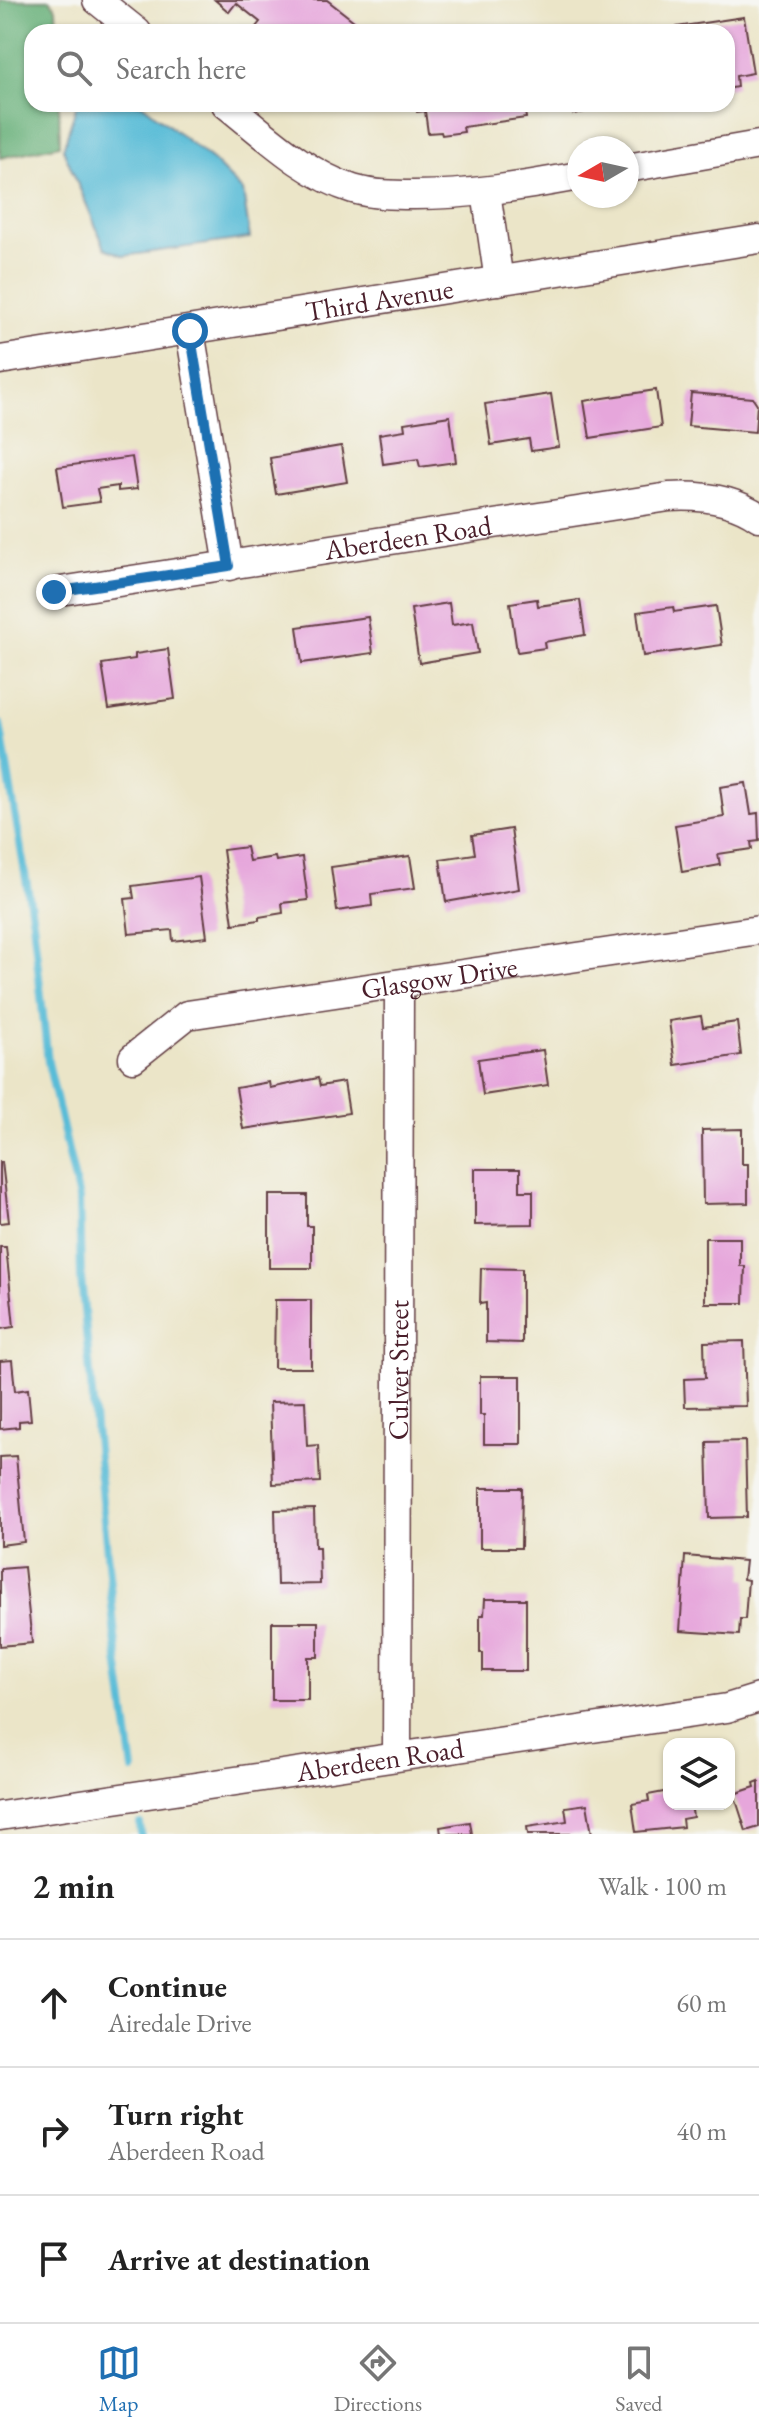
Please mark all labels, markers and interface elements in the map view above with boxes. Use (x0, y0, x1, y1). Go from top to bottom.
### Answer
search box (24, 24, 735, 112)
icon: search (52, 46, 96, 90)
text: Search here (116, 49, 246, 88)
north arrow (567, 136, 639, 208)
street label: Third Avenue (303, 270, 456, 329)
route start (172, 313, 208, 349)
street label: Aberdeen Road (321, 507, 495, 568)
route end (36, 574, 72, 610)
street label: Glasgow Drive (359, 948, 520, 1007)
street label: Culver Street (380, 1300, 416, 1440)
street label: Aberdeen Road (293, 1729, 467, 1790)
map controls (663, 1738, 735, 1810)
button: layers (663, 1738, 735, 1810)
text: 2 min (32, 1864, 115, 1908)
text: Walk · 100 m (599, 1869, 727, 1903)
text: Continue (108, 1967, 227, 2006)
icon: ahead (32, 1981, 76, 2025)
text: 60 m (677, 1986, 727, 2020)
text: Airedale Drive (108, 2006, 252, 2040)
text: Turn right (108, 2095, 244, 2134)
icon: right (32, 2109, 76, 2153)
text: 40 m (677, 2114, 727, 2148)
text: Aberdeen Road (108, 2134, 265, 2168)
icon: arrive (32, 2237, 76, 2281)
text: Arrive at destination (108, 2240, 370, 2279)
tab: Map (97, 2341, 141, 2418)
tab: Directions (334, 2341, 422, 2418)
tab: Saved (615, 2341, 662, 2418)

